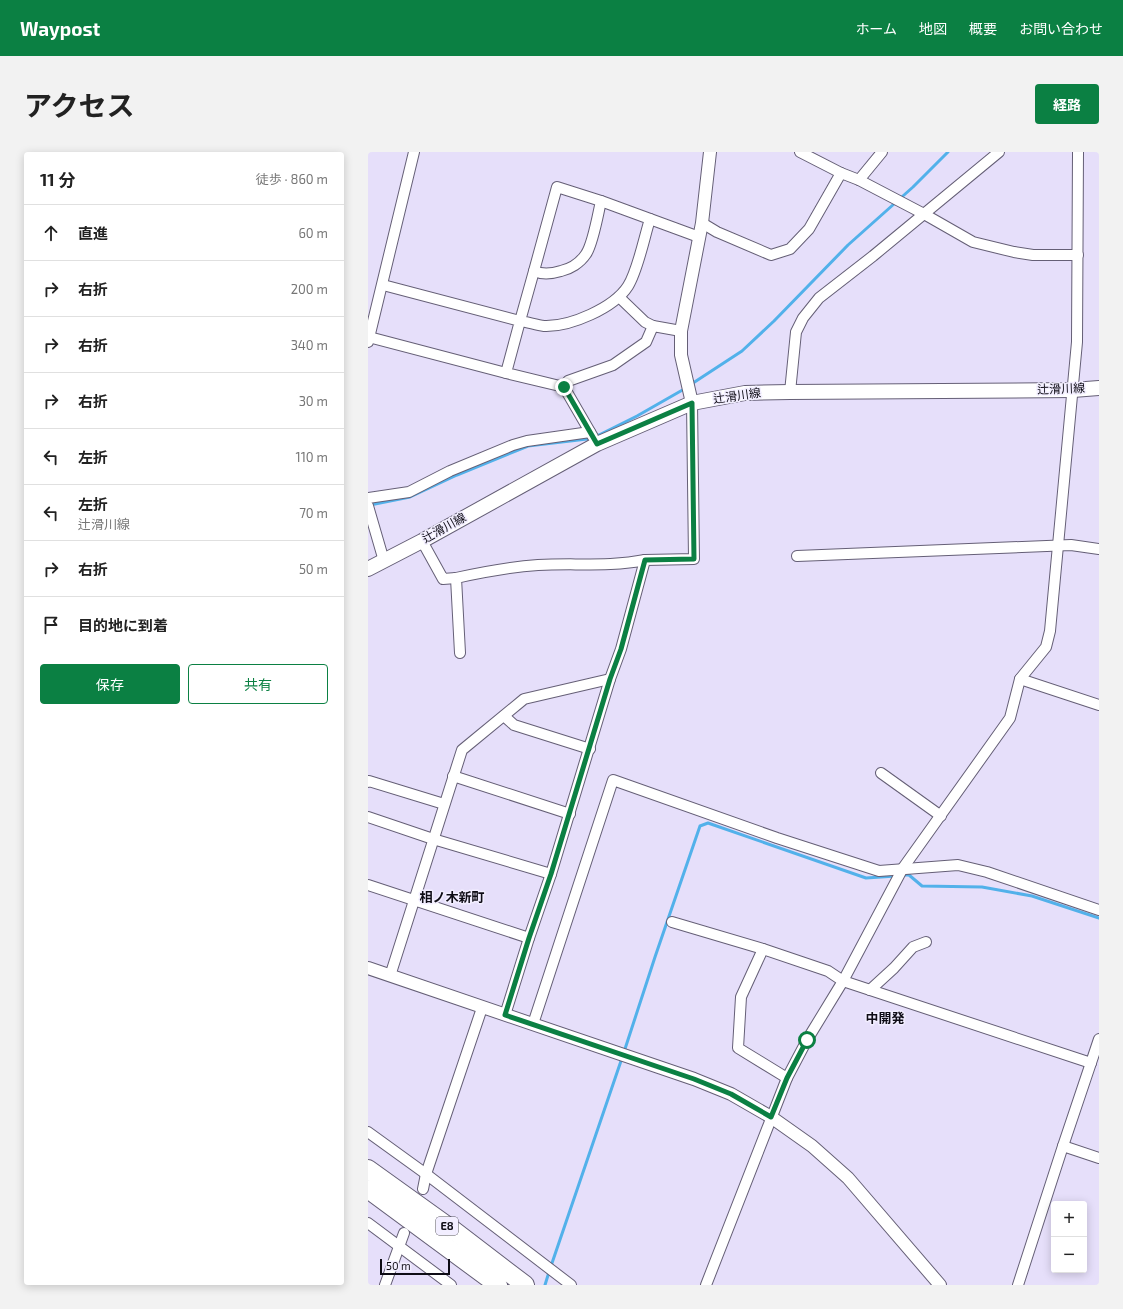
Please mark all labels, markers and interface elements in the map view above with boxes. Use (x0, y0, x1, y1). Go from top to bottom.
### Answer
text: Waypost (20, 17, 100, 40)
text: ホーム (855, 20, 897, 37)
text: 地図 (919, 20, 947, 37)
text: 概要 (969, 20, 997, 37)
text: お問い合わせ (1019, 20, 1103, 37)
button: 経路 (1035, 84, 1099, 124)
text: アクセス (24, 88, 135, 122)
text: 11 分 (40, 169, 75, 189)
text: 徒歩 · 860 m (256, 171, 328, 187)
icon: ahead (40, 222, 62, 244)
text: 直進 (78, 224, 108, 242)
text: 60 m (298, 225, 328, 241)
icon: right (40, 278, 62, 300)
text: 右折 (78, 280, 108, 298)
text: 200 m (291, 281, 328, 297)
icon: right (40, 334, 62, 356)
text: 右折 (78, 336, 108, 354)
text: 340 m (291, 337, 328, 353)
route end (555, 378, 573, 396)
street label: 辻滑川線 (1037, 380, 1085, 396)
street label: 辻滑川線 (712, 385, 762, 405)
icon: right (40, 390, 62, 412)
text: 右折 (78, 392, 108, 410)
text: 30 m (299, 393, 328, 409)
icon: left (40, 446, 62, 468)
text: 左折 (78, 448, 108, 466)
text: 110 m (296, 449, 328, 465)
text: 左折 (78, 495, 108, 513)
icon: left (40, 502, 62, 524)
text: 70 m (299, 505, 328, 521)
street label: 辻滑川線 (419, 509, 468, 545)
text: 辻滑川線 (78, 516, 130, 532)
icon: right (40, 558, 62, 580)
text: 右折 (78, 560, 108, 578)
text: 50 m (299, 561, 328, 577)
icon: arrive (40, 614, 62, 636)
text: 目的地に到着 (78, 616, 168, 634)
button: 保存 (40, 664, 180, 704)
button: 共有 (188, 664, 328, 704)
district label: 相ノ木新町 (419, 889, 485, 905)
district label: 中開発 (865, 1010, 905, 1026)
route start (798, 1031, 816, 1049)
map controls (1051, 1201, 1087, 1273)
button: + (1051, 1201, 1087, 1237)
road number: E8 (436, 1217, 458, 1235)
button: − (1051, 1237, 1087, 1273)
scale bar (380, 1257, 450, 1276)
text: 50 m (386, 1259, 411, 1272)

